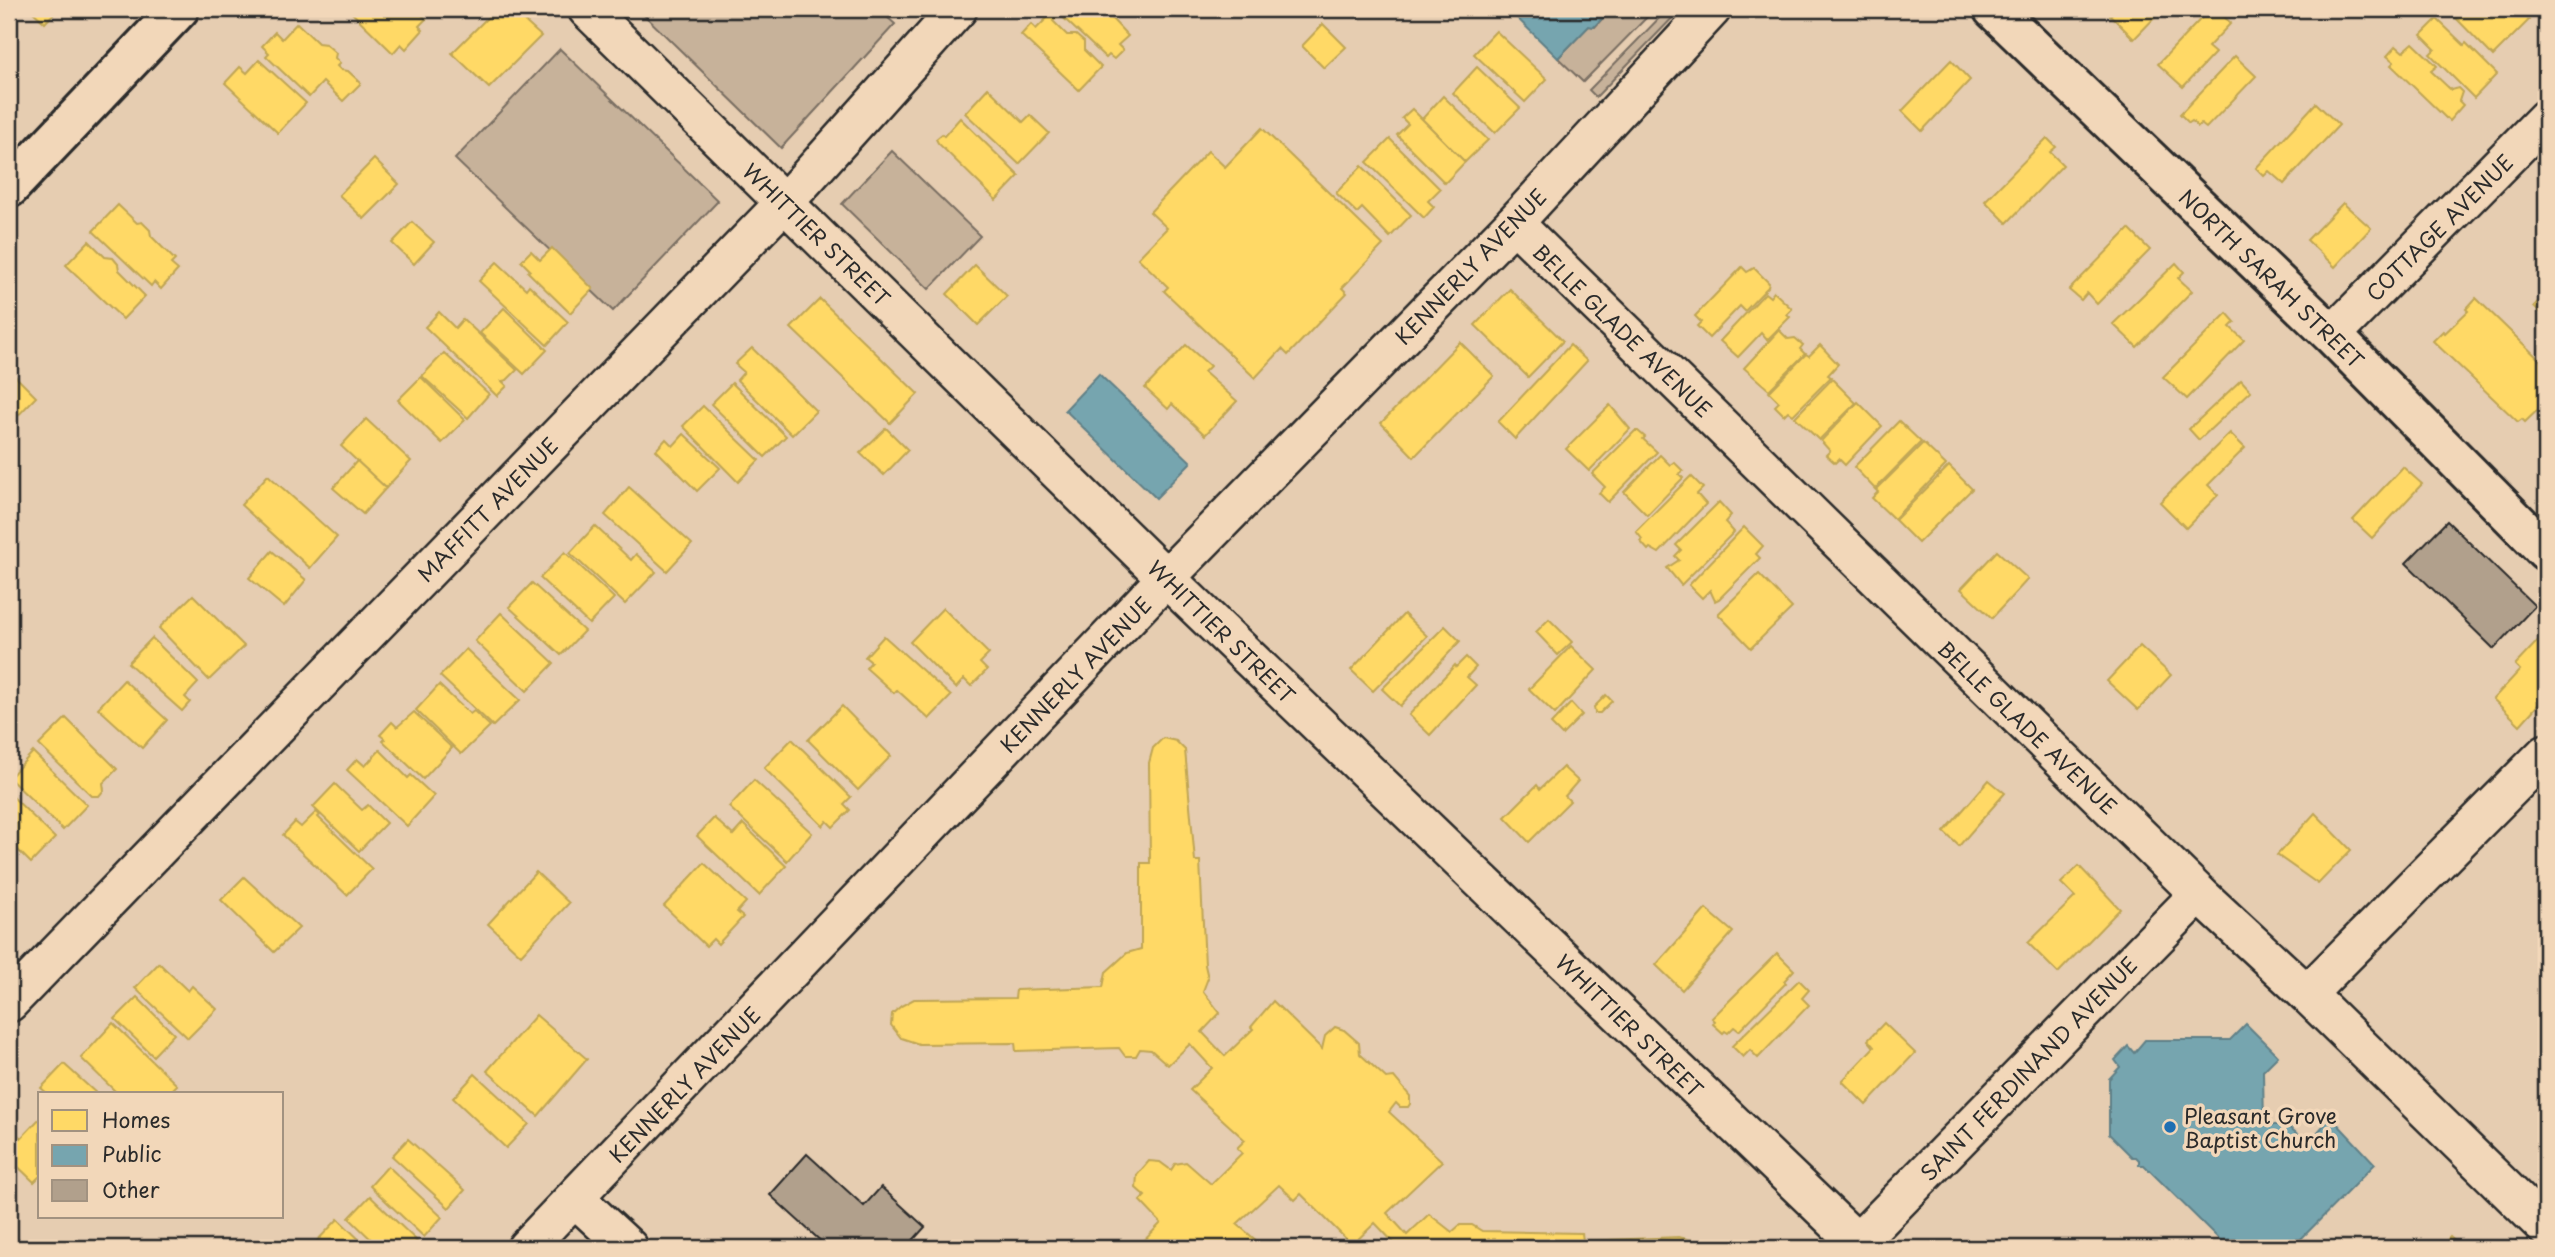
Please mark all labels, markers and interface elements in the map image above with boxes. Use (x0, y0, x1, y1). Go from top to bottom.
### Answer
street label: COTTAGE AVENUE (2358, 146, 2520, 308)
street label: WHITTIER STREET (736, 155, 898, 313)
street label: KENNERLY AVENUE (1387, 181, 1553, 351)
street label: NORTH SARAH STREET (2172, 181, 2372, 375)
street label: BELLE GLADE AVENUE (1526, 236, 1720, 424)
street label: MAFFITT AVENUE (409, 429, 565, 589)
street label: WHITTIER STREET (1141, 552, 1303, 710)
street label: KENNERLY AVENUE (992, 589, 1158, 759)
street label: BELLE GLADE AVENUE (1931, 633, 2125, 821)
street label: WHITTIER STREET (1549, 946, 1711, 1104)
street label: SAINT FERDINAND AVENUE (1912, 949, 2144, 1187)
street label: KENNERLY AVENUE (601, 999, 767, 1169)
legend (38, 1092, 284, 1218)
place label: Pleasant Grove Baptist Church (2184, 1099, 2337, 1155)
text: Homes (102, 1103, 170, 1135)
marker: Pleasant Grove Baptist Church (2162, 1119, 2178, 1135)
text: Public (102, 1137, 162, 1169)
text: Other (102, 1173, 160, 1205)

